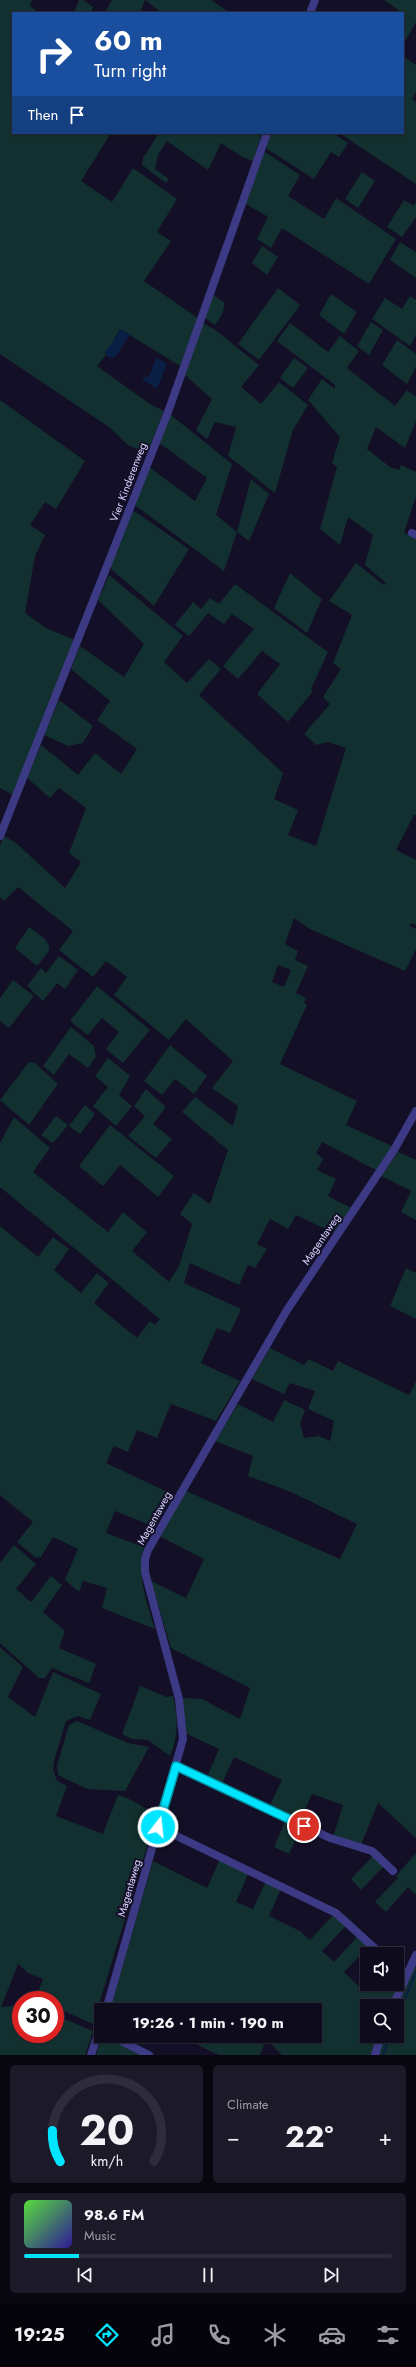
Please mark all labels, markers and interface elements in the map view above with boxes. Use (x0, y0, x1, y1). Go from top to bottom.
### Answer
text: 60 m (94, 20, 163, 61)
icon: right (28, 28, 80, 80)
text: Turn right (94, 58, 166, 84)
text: Then (28, 104, 58, 126)
icon: arrive (66, 104, 88, 126)
street label: Vier Kinderenweg (105, 440, 151, 524)
street label: Magentaweg (298, 1210, 344, 1268)
street label: Magentaweg (133, 1488, 175, 1548)
position arrow (137, 1806, 179, 1848)
pin (287, 1809, 321, 1843)
icon: arrive (293, 1815, 315, 1837)
street label: Magentaweg (113, 1857, 145, 1919)
map controls (360, 1947, 404, 2043)
button: sound (360, 1947, 404, 1991)
speed limit sign: 30 (12, 1991, 64, 2043)
button: search (360, 1999, 404, 2043)
text: 19:26 · 1 min · 190 m (132, 2012, 284, 2034)
text: Climate (227, 2095, 268, 2114)
text: 20 (79, 2100, 134, 2161)
text: 22° (285, 2115, 333, 2158)
text: − (227, 2121, 240, 2153)
text: + (378, 2121, 392, 2153)
text: km/h (90, 2151, 123, 2171)
text: 98.6 FM (84, 2204, 144, 2226)
text: Music (84, 2226, 116, 2245)
icon: previous (74, 2264, 96, 2286)
icon: pause (197, 2264, 219, 2286)
icon: next (320, 2264, 342, 2286)
icon: directions (93, 2321, 121, 2349)
icon: music (149, 2321, 177, 2349)
icon: phone (205, 2321, 233, 2349)
icon: climate (261, 2321, 289, 2349)
icon: car (318, 2321, 346, 2349)
icon: filters (374, 2321, 402, 2349)
text: 19:25 (14, 2322, 65, 2348)

